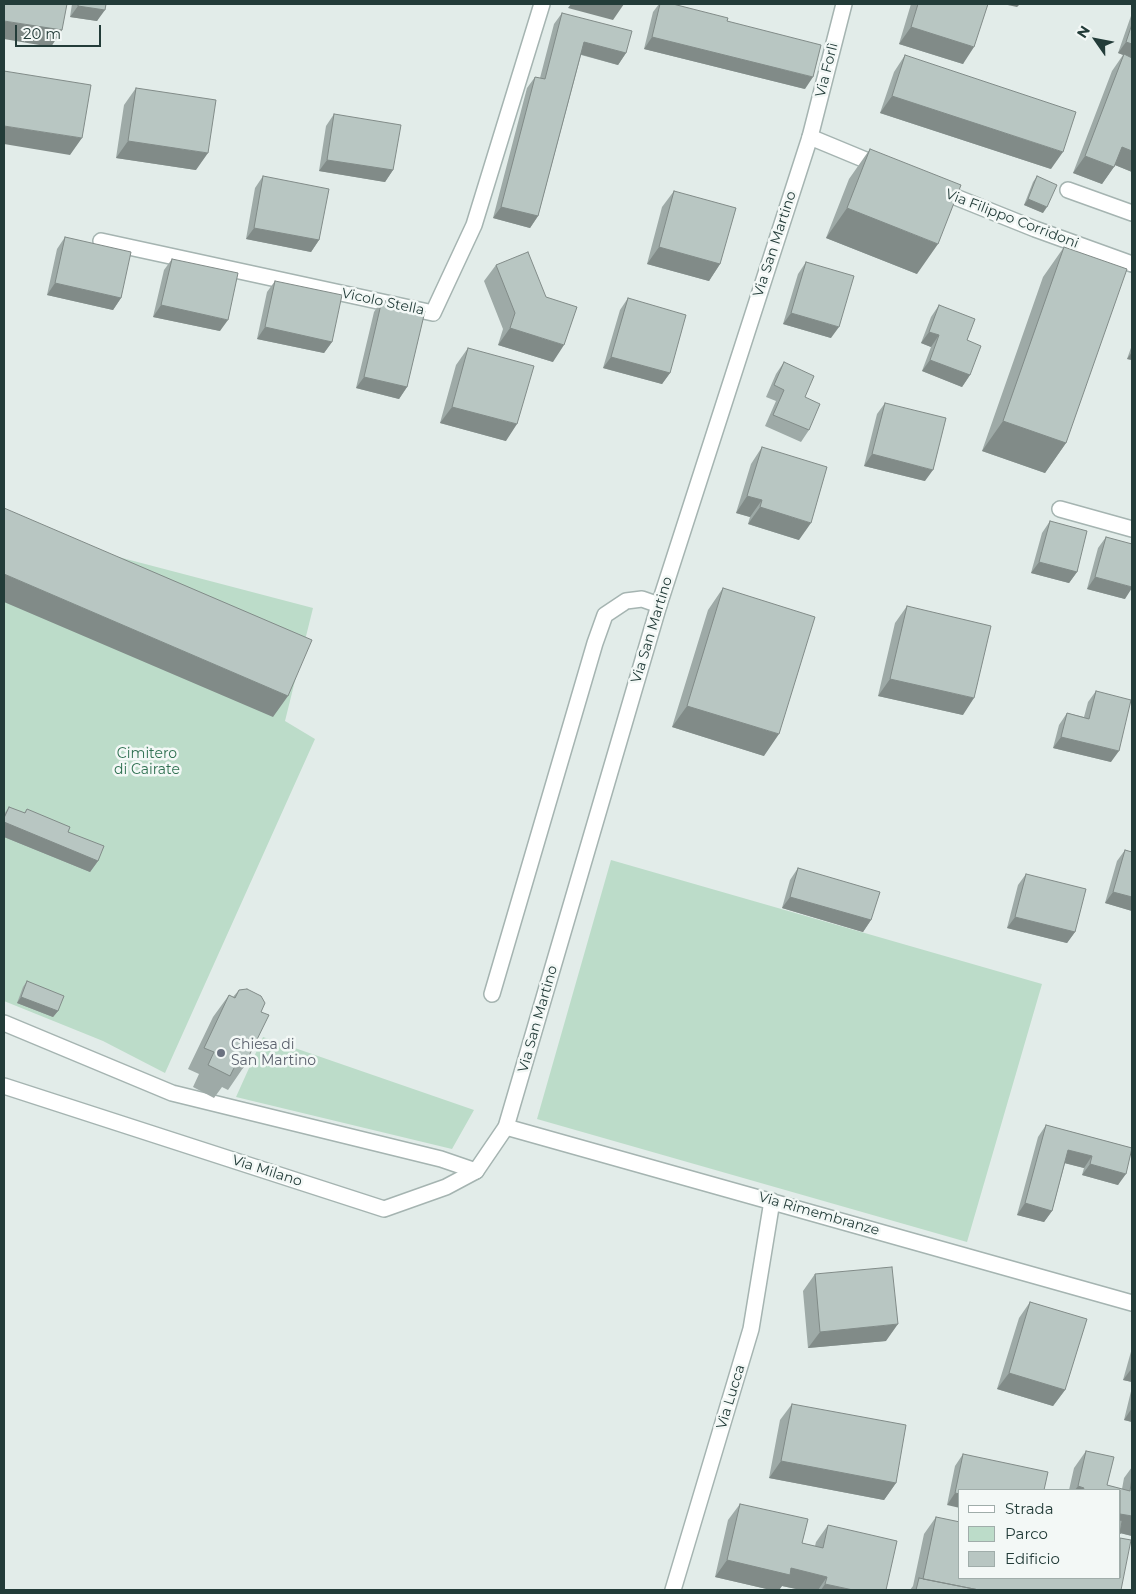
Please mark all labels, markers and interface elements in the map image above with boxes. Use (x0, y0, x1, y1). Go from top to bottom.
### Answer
scale bar (18, 15, 104, 47)
north arrow (1071, 15, 1121, 65)
text: N (1073, 22, 1094, 41)
text: 20 m (23, 24, 61, 43)
street label: Via Forlì (812, 41, 842, 99)
street label: Via Filippo Corridoni (943, 186, 1081, 252)
street label: Via San Martino (750, 189, 800, 299)
street label: Vicolo Stella (340, 285, 426, 319)
street label: Via San Martino (628, 575, 676, 685)
park label: Cimitero di Cairate (114, 746, 180, 779)
street label: Via San Martino (515, 964, 561, 1074)
place label: Chiesa di San Martino (231, 1037, 316, 1070)
marker: Chiesa di San Martino (215, 1047, 227, 1059)
street label: Via Milano (230, 1152, 304, 1190)
street label: Via Rimembranze (757, 1189, 881, 1239)
street label: Via Lucca (713, 1363, 749, 1431)
legend (958, 1489, 1121, 1579)
text: Strada (1005, 1499, 1054, 1518)
text: Parco (1005, 1524, 1048, 1543)
text: Edificio (1005, 1549, 1060, 1568)

